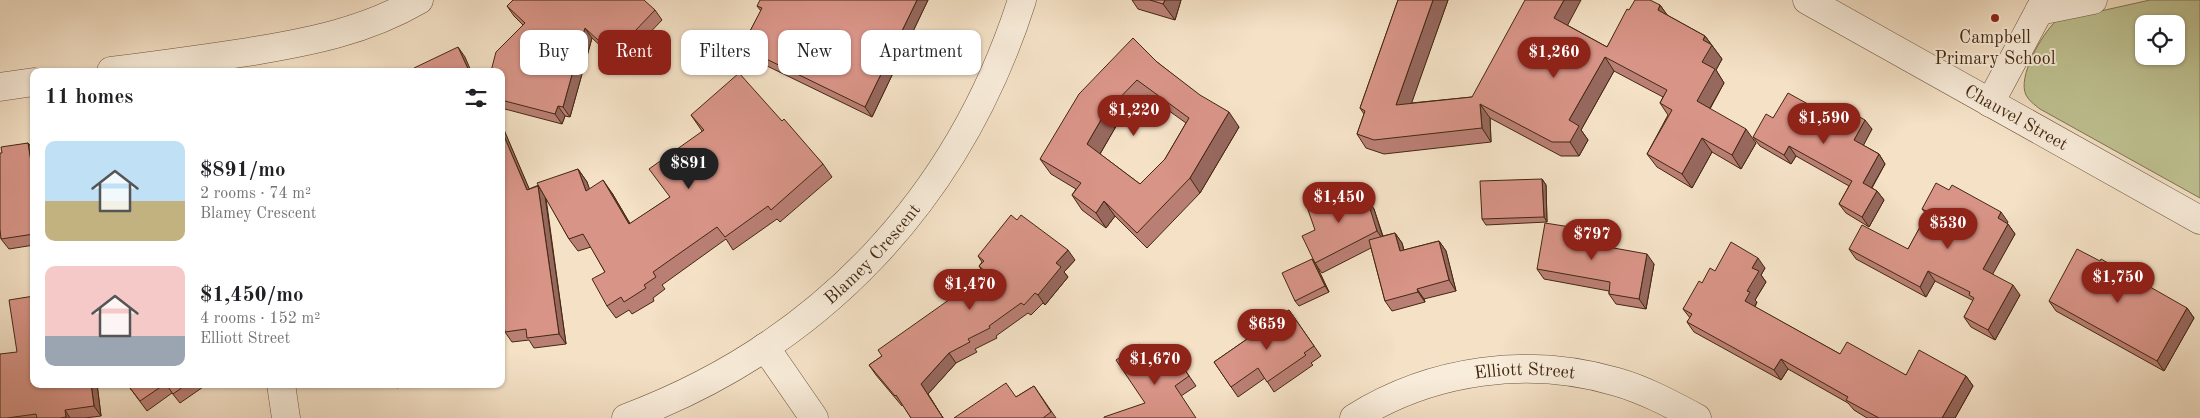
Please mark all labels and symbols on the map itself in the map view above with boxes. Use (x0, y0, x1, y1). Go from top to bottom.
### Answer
marker: Campbell Primary School (1989, 12, 2001, 24)
place label: Campbell Primary School (1934, 29, 2056, 68)
pin: $1,260 (1513, 36, 1595, 79)
street label: Chauvel Street (1961, 82, 2071, 154)
pin: $1,220 (1093, 94, 1175, 137)
pin: $1,590 (1783, 102, 1865, 145)
pin: $891 (659, 148, 719, 190)
pin: $1,450 (1298, 182, 1380, 224)
street label: Blamey Crescent (821, 201, 924, 308)
pin: $530 (1918, 208, 1978, 250)
pin: $797 (1562, 218, 1622, 261)
pin: $1,750 (2077, 262, 2159, 304)
pin: $1,470 (929, 268, 1011, 311)
pin: $659 (1237, 308, 1297, 351)
pin: $1,670 (1114, 344, 1196, 386)
street label: Elliott Street (1473, 361, 1576, 383)

